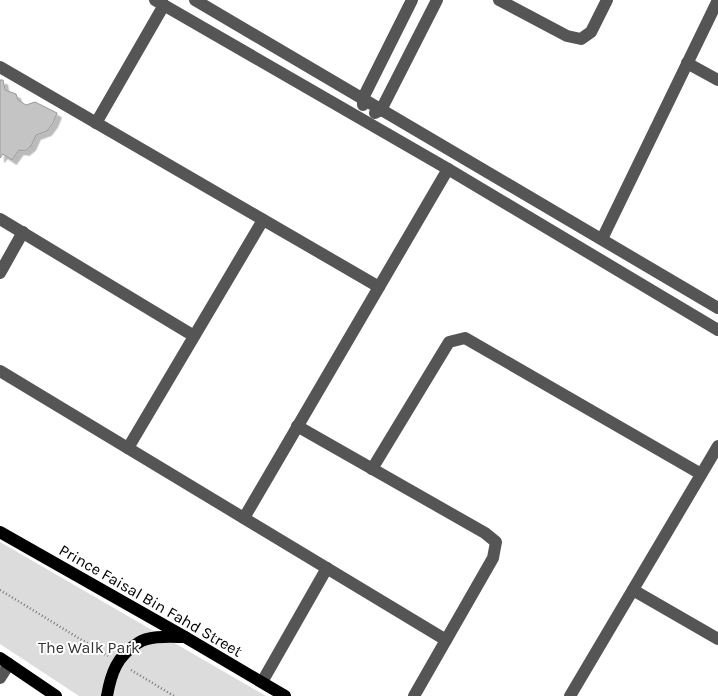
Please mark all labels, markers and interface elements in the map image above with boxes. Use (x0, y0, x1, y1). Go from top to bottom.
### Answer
street label: Prince Faisal Bin Fahd Street (56, 540, 246, 661)
park label: The Walk Park (38, 638, 140, 657)

